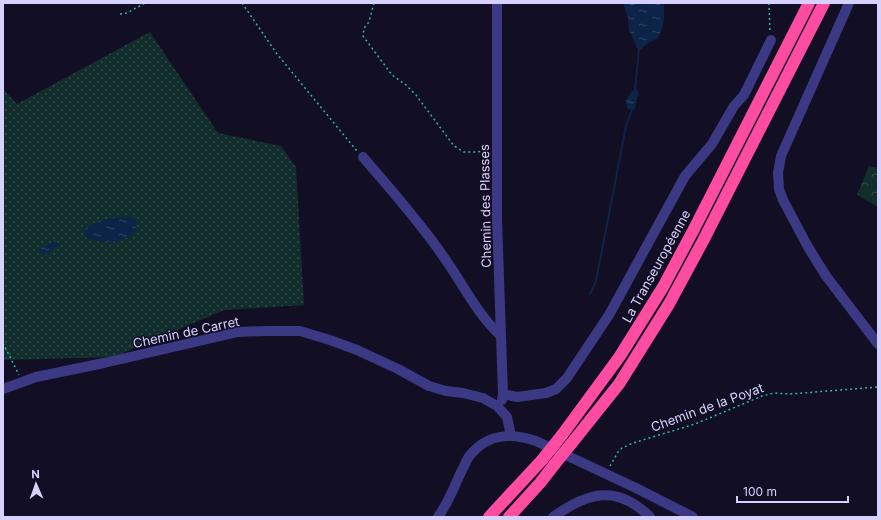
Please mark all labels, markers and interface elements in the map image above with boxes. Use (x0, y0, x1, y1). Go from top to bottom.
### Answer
street label: Chemin des Plasses (476, 144, 494, 268)
street label: La Transeuropéenne (618, 207, 694, 325)
street label: Chemin de Carret (131, 313, 241, 351)
street label: Chemin de la Poyat (649, 379, 765, 435)
north arrow (16, 464, 56, 504)
text: N (31, 467, 40, 481)
scale bar (737, 478, 848, 504)
text: 100 m (743, 484, 777, 499)

